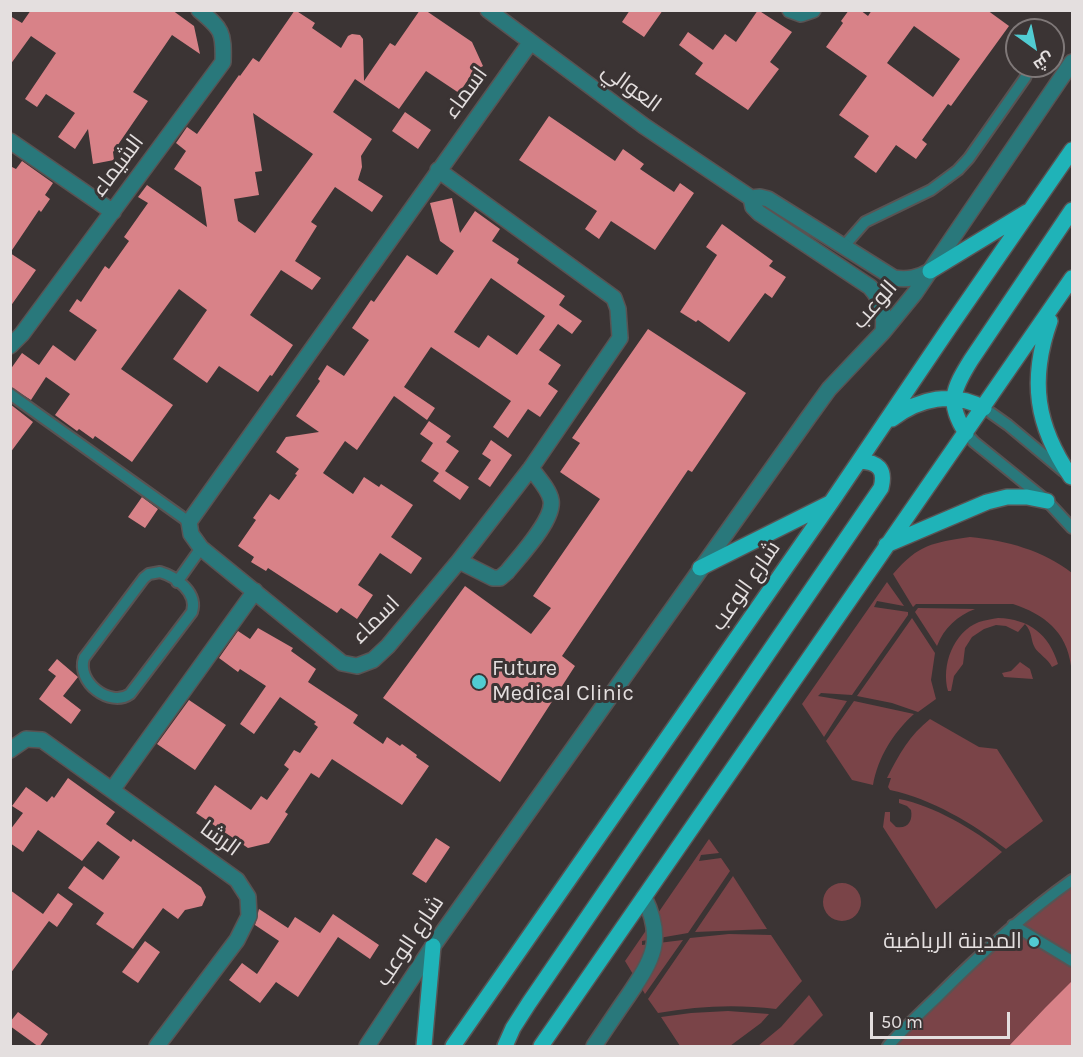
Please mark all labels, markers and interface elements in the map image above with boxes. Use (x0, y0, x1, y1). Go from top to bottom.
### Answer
north arrow (1005, 18, 1065, 78)
text: ش (1030, 48, 1058, 75)
street label: العوالي (596, 58, 666, 118)
street label: اسماء (438, 62, 494, 124)
street label: الشيماء (86, 130, 150, 202)
street label: الوعب (847, 275, 903, 335)
street label: شارع الوعب (705, 536, 787, 636)
street label: اسماء (346, 590, 406, 650)
place label: Future Medical Clinic (492, 656, 634, 708)
marker: Future Medical Clinic (470, 673, 488, 691)
street label: الرشا (195, 816, 245, 862)
street label: شارع الوعب (370, 891, 450, 991)
place label: المدينة الرياضية (883, 929, 1022, 955)
marker: المدينة الرياضية (1027, 935, 1041, 949)
scale bar (873, 1000, 1012, 1038)
text: 50 m (881, 1011, 923, 1033)

